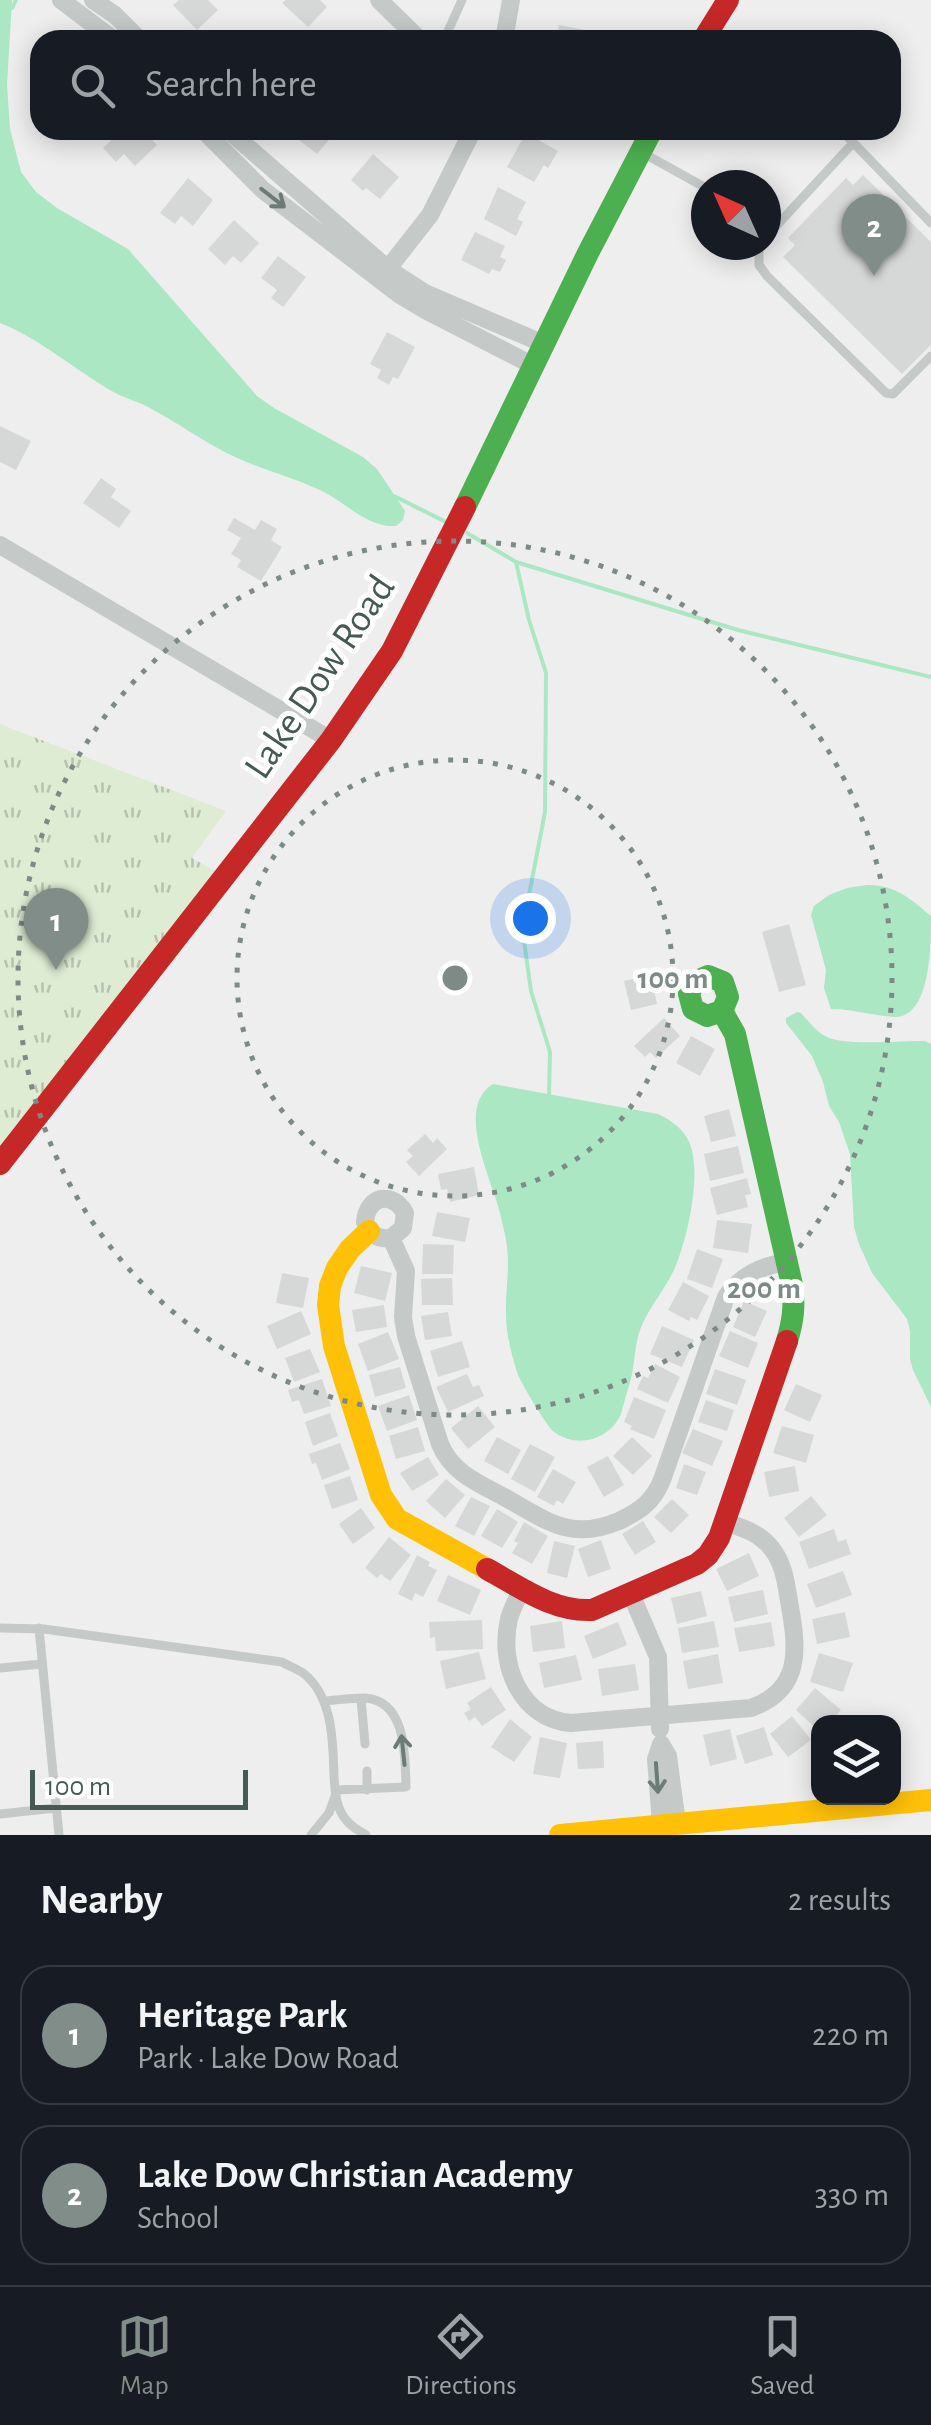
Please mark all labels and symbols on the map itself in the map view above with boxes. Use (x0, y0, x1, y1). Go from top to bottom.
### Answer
north arrow (691, 170, 781, 260)
one-way arrow (260, 186, 286, 208)
pin: 2 (842, 194, 906, 276)
street label: Lake Dow Road (237, 568, 403, 786)
pin: 1 (23, 888, 88, 970)
your location (505, 893, 556, 944)
centre of rings (437, 960, 473, 996)
text: 100 m (638, 964, 708, 994)
text: 200 m (727, 1274, 801, 1304)
one-way arrow (394, 1735, 413, 1767)
one-way arrow (648, 1762, 667, 1794)
scale bar (30, 1765, 248, 1810)

